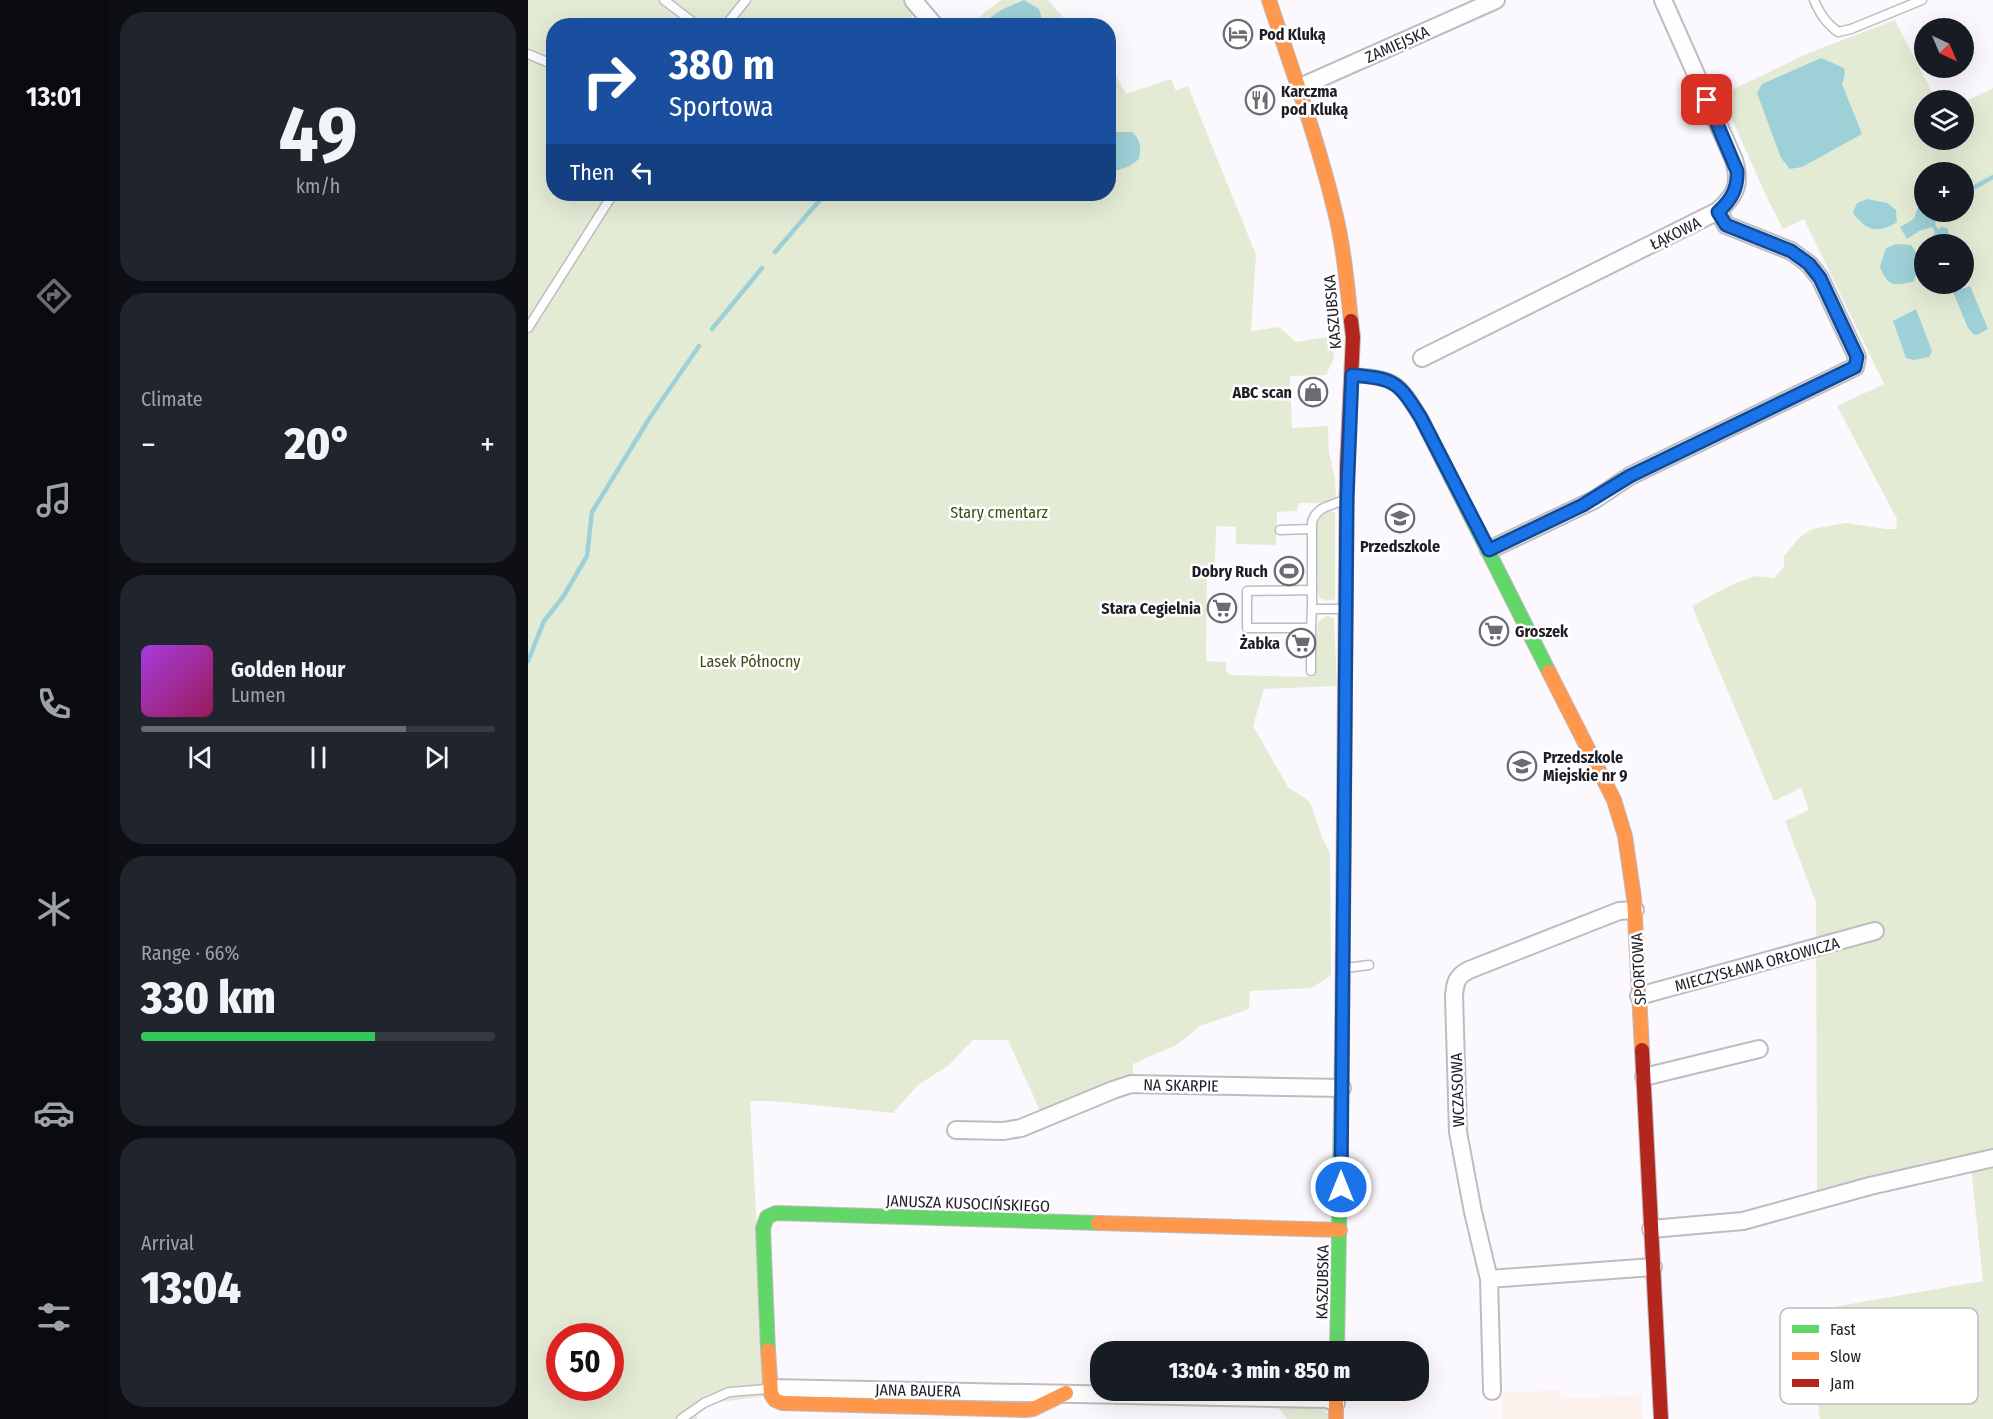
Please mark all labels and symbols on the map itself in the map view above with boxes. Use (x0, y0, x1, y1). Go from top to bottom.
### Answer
hotel icon: Pod Kluką (1222, 18, 1254, 50)
north arrow (1914, 18, 1974, 78)
street label: ZAMIEJSKA (1362, 22, 1433, 67)
place label: Pod Kluką (1259, 25, 1326, 44)
pin (1681, 74, 1732, 125)
place label: Karczma pod Kluką (1281, 82, 1348, 119)
restaurant icon: Karczma pod Kluką (1244, 84, 1276, 116)
street label: ŁĄKOWA (1647, 213, 1704, 254)
street label: KASZUBSKA (1320, 273, 1345, 350)
shop icon: ABC scan (1297, 376, 1329, 408)
place label: ABC scan (1231, 383, 1292, 402)
school or university icon: Przedszkole (1384, 502, 1416, 534)
park label: Stary cmentarz (950, 503, 1048, 522)
place label: Przedszkole (1360, 537, 1440, 556)
sports icon: Dobry Ruch (1273, 555, 1305, 587)
place label: Dobry Ruch (1192, 562, 1268, 581)
supermarket icon: Stara Cegielnia (1206, 592, 1238, 624)
place label: Stara Cegielnia (1101, 599, 1201, 618)
supermarket icon: Groszek (1478, 615, 1510, 647)
place label: Groszek (1515, 622, 1569, 641)
supermarket icon: Żabka (1285, 627, 1317, 659)
place label: Żabka (1240, 634, 1280, 653)
park label: Lasek Północny (700, 652, 801, 671)
place label: Przedszkole Miejskie nr 9 (1543, 748, 1628, 785)
school or university icon: Przedszkole Miejskie nr 9 (1506, 750, 1538, 782)
street label: SPORTOWA (1627, 932, 1650, 1005)
street label: MIECZYSŁAWA ORŁOWICZA (1673, 933, 1842, 996)
street label: WCZASOWA (1447, 1052, 1468, 1127)
street label: NA SKARPIE (1143, 1075, 1219, 1096)
position arrow (1309, 1155, 1373, 1219)
street label: JANUSZA KUSOCIŃSKIEGO (886, 1191, 1050, 1216)
street label: KASZUBSKA (1312, 1244, 1333, 1319)
legend (1780, 1308, 1978, 1404)
text: Fast (1830, 1320, 1857, 1339)
speed limit sign: 50 (546, 1323, 624, 1401)
text: Slow (1830, 1347, 1861, 1366)
text: Jam (1830, 1374, 1855, 1393)
street label: JANA BAUERA (875, 1380, 962, 1401)

